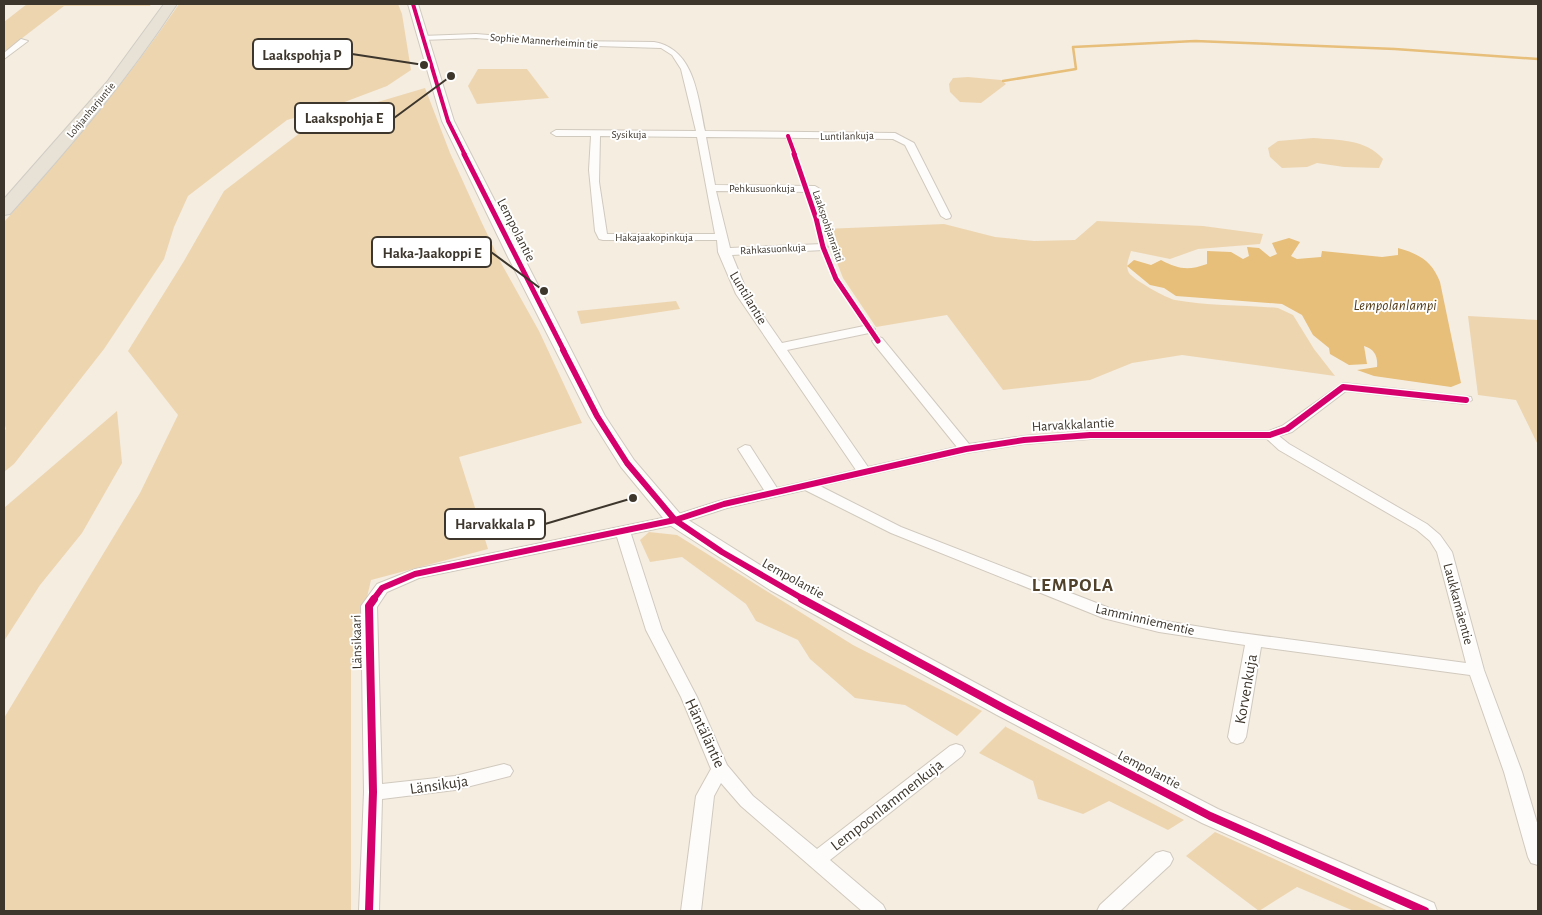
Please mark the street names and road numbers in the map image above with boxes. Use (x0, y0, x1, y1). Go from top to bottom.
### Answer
street label: Sophie Mannerheimin tie (490, 32, 598, 50)
street label: Lohjanharjuntie (65, 80, 117, 140)
street label: Sysikuja (611, 129, 647, 140)
street label: Luntilankuja (820, 130, 874, 142)
street label: Pehkusuonkuja (729, 183, 795, 194)
street label: Laakspohjanraitti (811, 189, 845, 263)
street label: Lempolantie (494, 196, 538, 264)
street label: Hakajaakopinkuja (615, 232, 693, 243)
street label: Rahkasuonkuja (740, 242, 806, 256)
street label: Luntilantie (727, 269, 769, 327)
street label: Harvakkalantie (1031, 416, 1115, 434)
street label: Lempolantie (760, 556, 826, 602)
street label: Laukkamäentie (1440, 562, 1476, 646)
street label: Lamminniementie (1094, 602, 1196, 638)
street label: Länsikaari (350, 614, 364, 670)
street label: Korvenkuja (1232, 653, 1261, 725)
street label: Häntäläntie (682, 696, 728, 770)
street label: Lempolantie (1115, 748, 1183, 792)
street label: Lempoonlammenkuja (828, 756, 947, 855)
street label: Länsikuja (409, 773, 469, 798)

